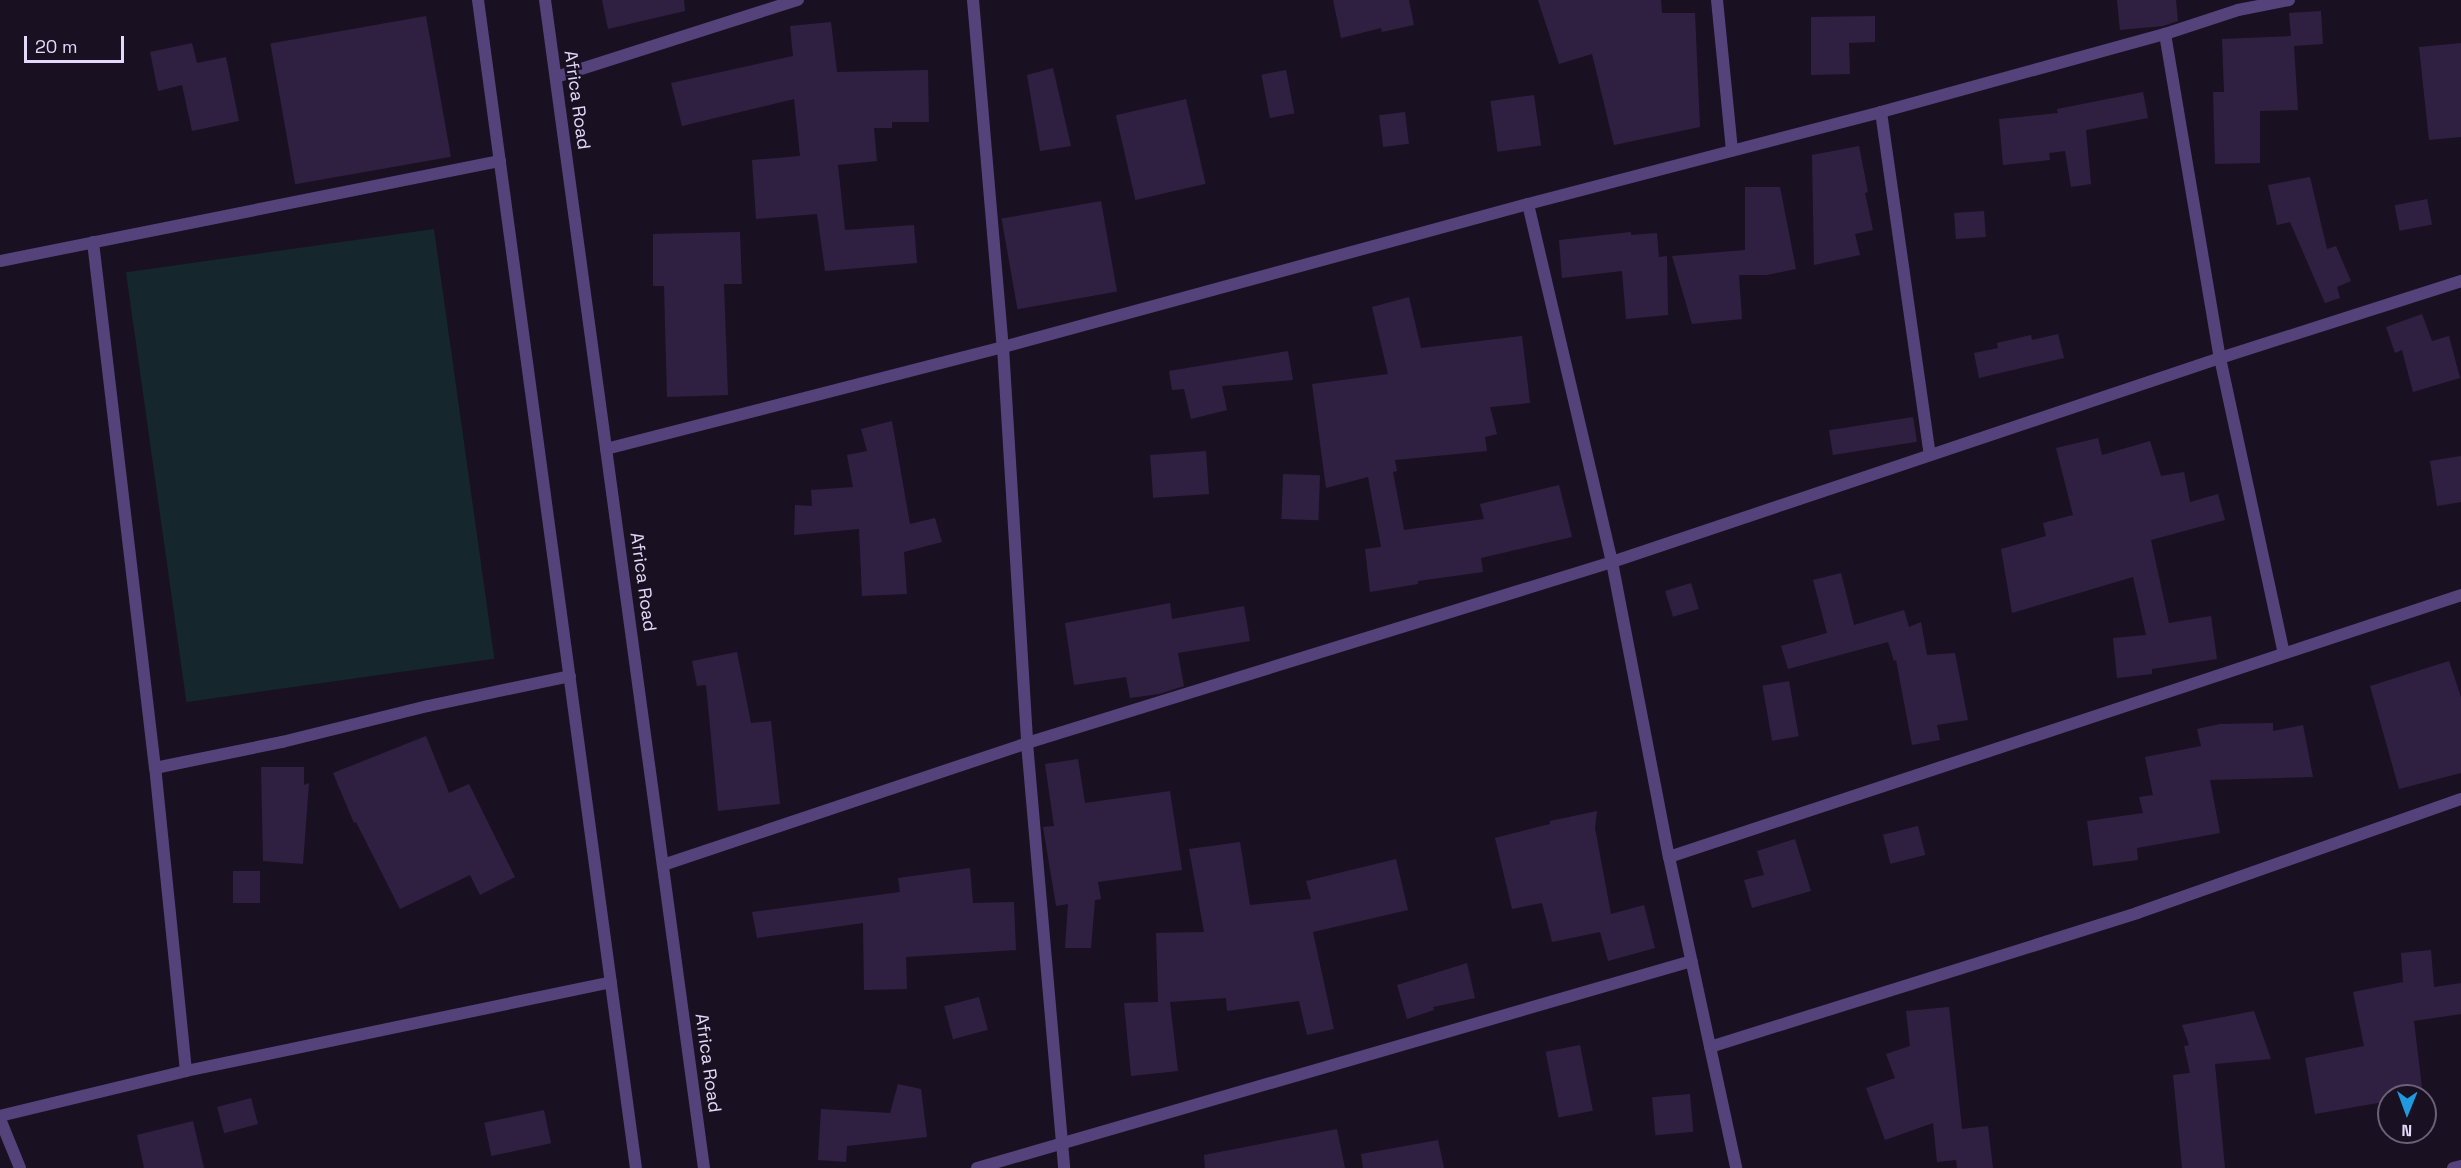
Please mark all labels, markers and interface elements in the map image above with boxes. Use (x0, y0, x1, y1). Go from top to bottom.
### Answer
scale bar (27, 24, 128, 62)
text: 20 m (35, 35, 78, 58)
street label: Africa Road (559, 49, 595, 151)
street label: Africa Road (625, 531, 661, 633)
street label: Africa Road (690, 1012, 726, 1114)
north arrow (2377, 1084, 2437, 1144)
text: N (2401, 1120, 2412, 1141)

